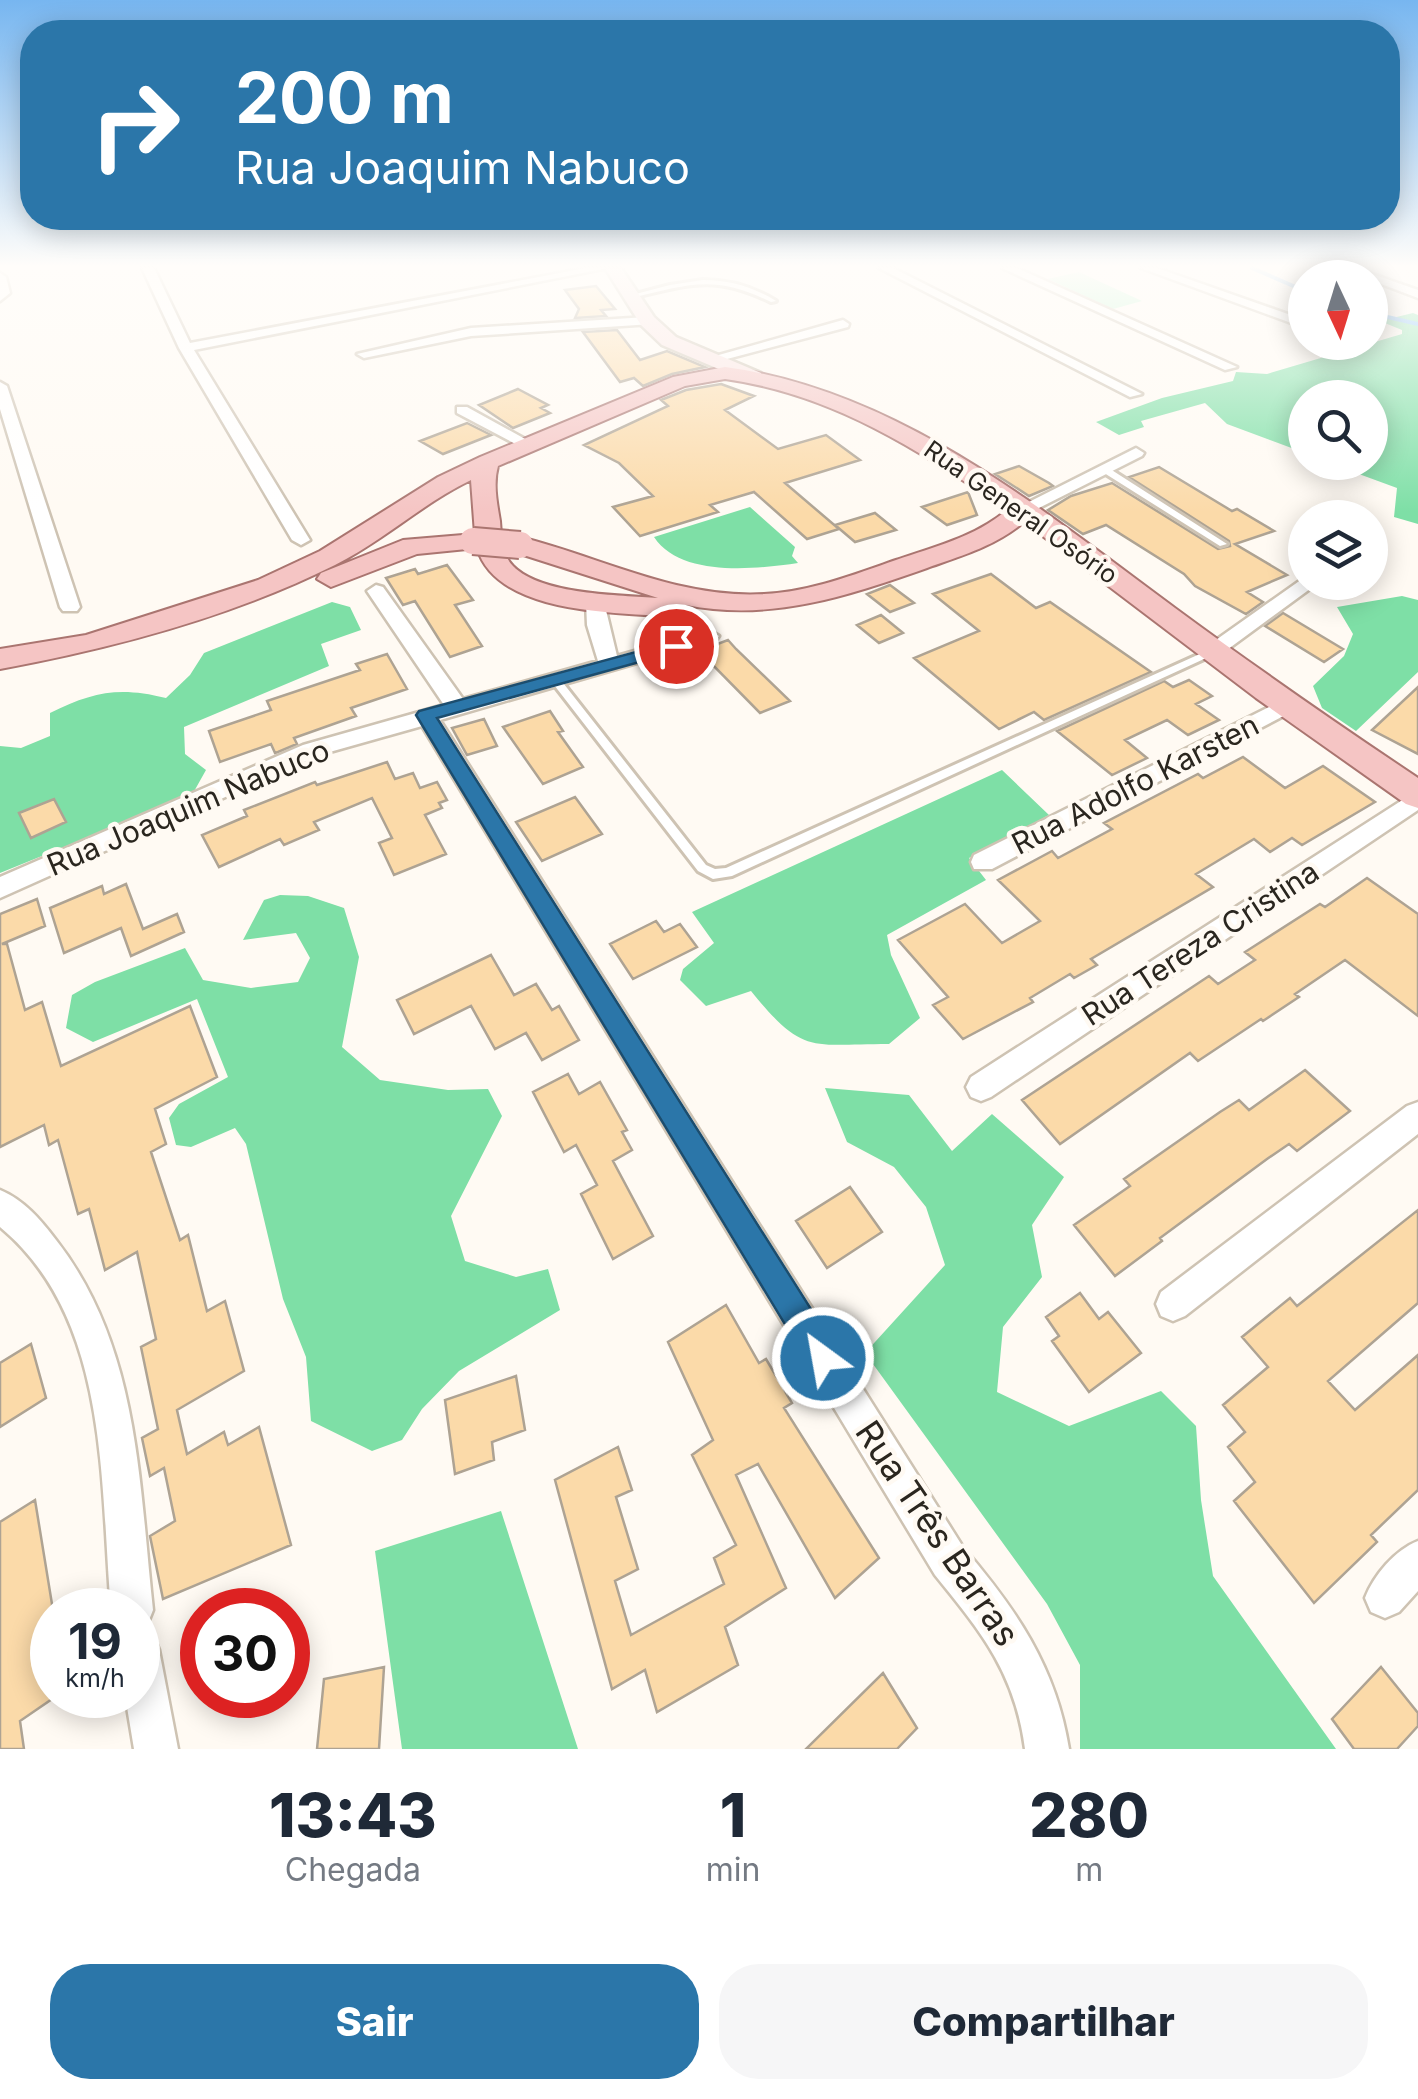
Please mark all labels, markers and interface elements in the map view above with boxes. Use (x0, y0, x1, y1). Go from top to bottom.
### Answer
text: 200 m (235, 55, 454, 140)
icon: right (70, 60, 200, 190)
text: Rua Joaquim Nabuco (235, 140, 690, 195)
north arrow (1288, 260, 1388, 360)
map controls (1288, 260, 1388, 600)
button: search (1288, 380, 1388, 480)
street label: Rua General Osório (919, 434, 1123, 590)
button: layers (1288, 500, 1388, 600)
pin (634, 604, 719, 689)
icon: arrive (649, 619, 704, 674)
street label: Rua Adolfo Karsten (1006, 706, 1264, 862)
street label: Rua Joaquim Nabuco (41, 731, 335, 883)
street label: Rua Tereza Cristina (1075, 853, 1325, 1033)
position arrow (771, 1306, 875, 1410)
street label: Rua Três Barras (847, 1413, 1029, 1653)
speed limit sign: 30 (180, 1588, 310, 1718)
text: 19 (68, 1611, 122, 1671)
text: km/h (65, 1663, 125, 1693)
text: 13:43 (269, 1779, 437, 1851)
text: 1 (720, 1779, 746, 1851)
text: 280 (1029, 1779, 1149, 1851)
text: Chegada (285, 1850, 421, 1889)
text: min (706, 1850, 760, 1889)
text: m (1075, 1850, 1103, 1889)
button: Sair (50, 1964, 699, 2079)
button: Compartilhar (719, 1964, 1368, 2079)

